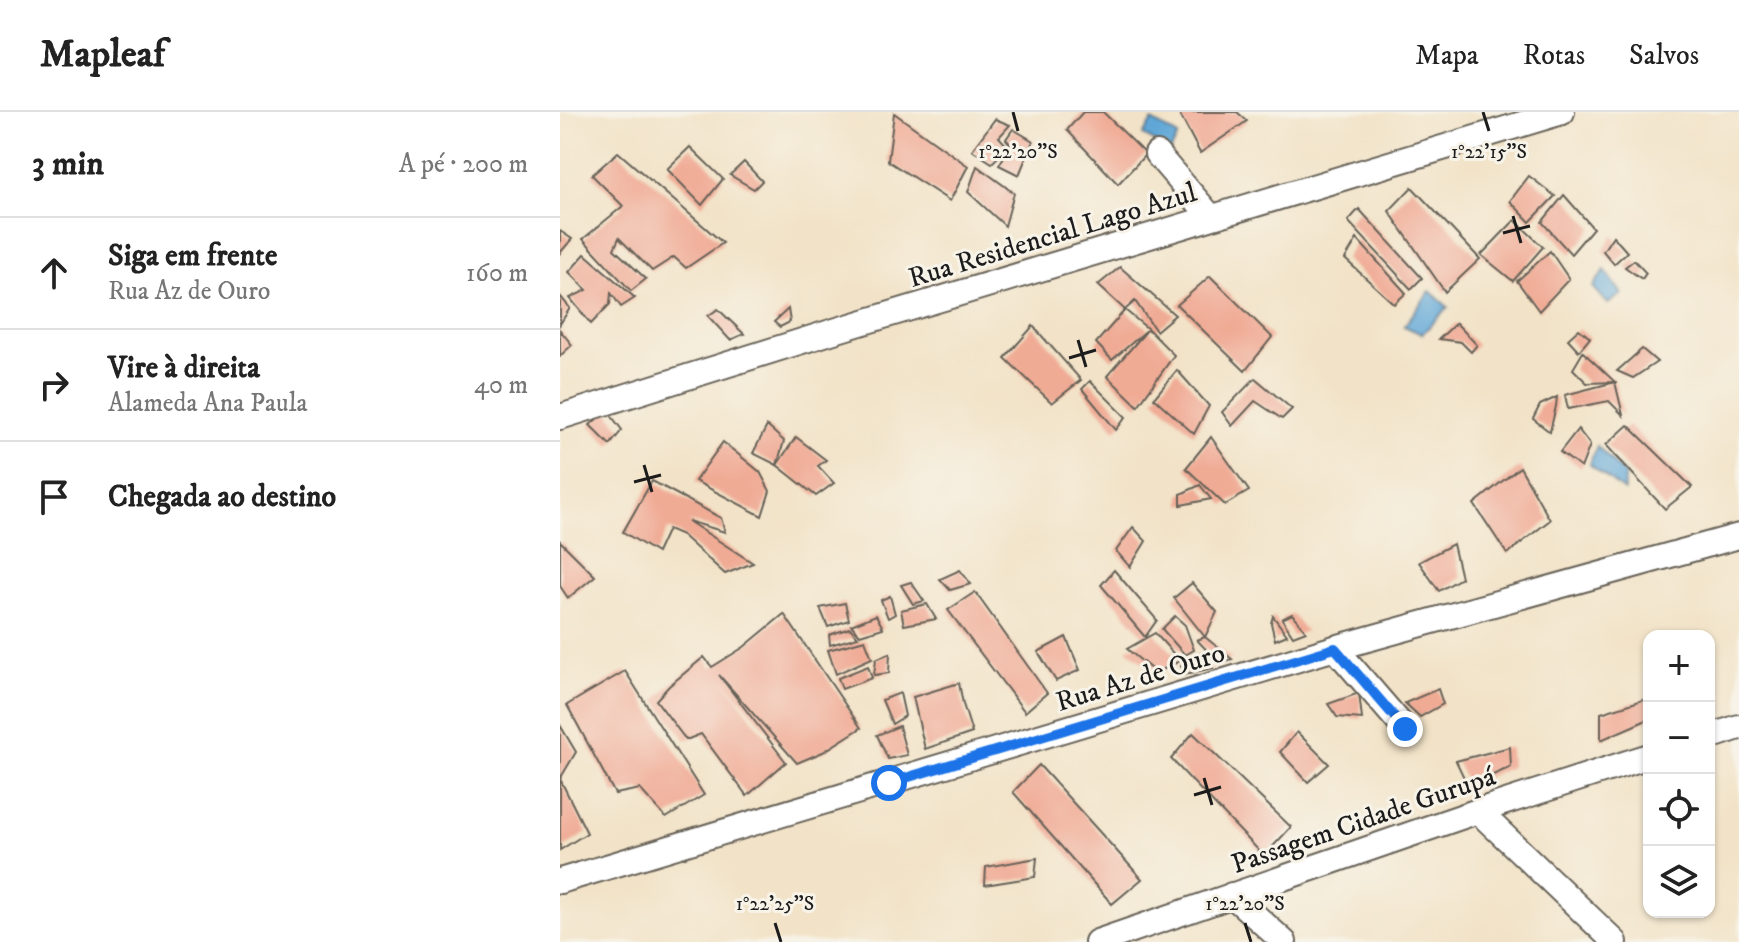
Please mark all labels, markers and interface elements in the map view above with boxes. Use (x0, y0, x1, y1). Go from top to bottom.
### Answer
text: Mapleaf (40, 31, 165, 79)
text: Mapa (1415, 38, 1479, 73)
text: Rotas (1523, 38, 1585, 73)
text: Salvos (1629, 38, 1699, 73)
text: 1°22'20"S (978, 140, 1058, 165)
text: 1°22'15"S (1451, 140, 1527, 165)
text: 3 min (32, 143, 104, 185)
text: A pé · 200 m (399, 148, 528, 181)
street label: Rua Residencial Lago Azul (904, 175, 1201, 296)
text: Siga em frente (108, 238, 277, 275)
icon: ahead (32, 251, 76, 295)
text: 160 m (466, 257, 528, 290)
text: Rua Az de Ouro (108, 275, 270, 308)
text: Vire à direita (108, 350, 260, 387)
icon: right (32, 363, 76, 407)
text: 40 m (474, 369, 528, 402)
text: Alameda Ana Paula (108, 387, 308, 420)
icon: arrive (32, 475, 76, 519)
text: Chegada ao destino (108, 479, 336, 516)
map controls (1643, 630, 1715, 918)
button: + (1643, 630, 1715, 702)
street label: Rua Az de Ouro (1052, 635, 1229, 720)
button: − (1643, 702, 1715, 774)
route end (1387, 711, 1423, 747)
street label: Passagem Cidade Gurupá (1227, 759, 1500, 882)
route start (871, 765, 907, 801)
button: locate (1643, 774, 1715, 846)
button: layers (1643, 846, 1715, 918)
text: 1°22'25"S (736, 892, 814, 917)
text: 1°22'20"S (1205, 892, 1285, 917)

